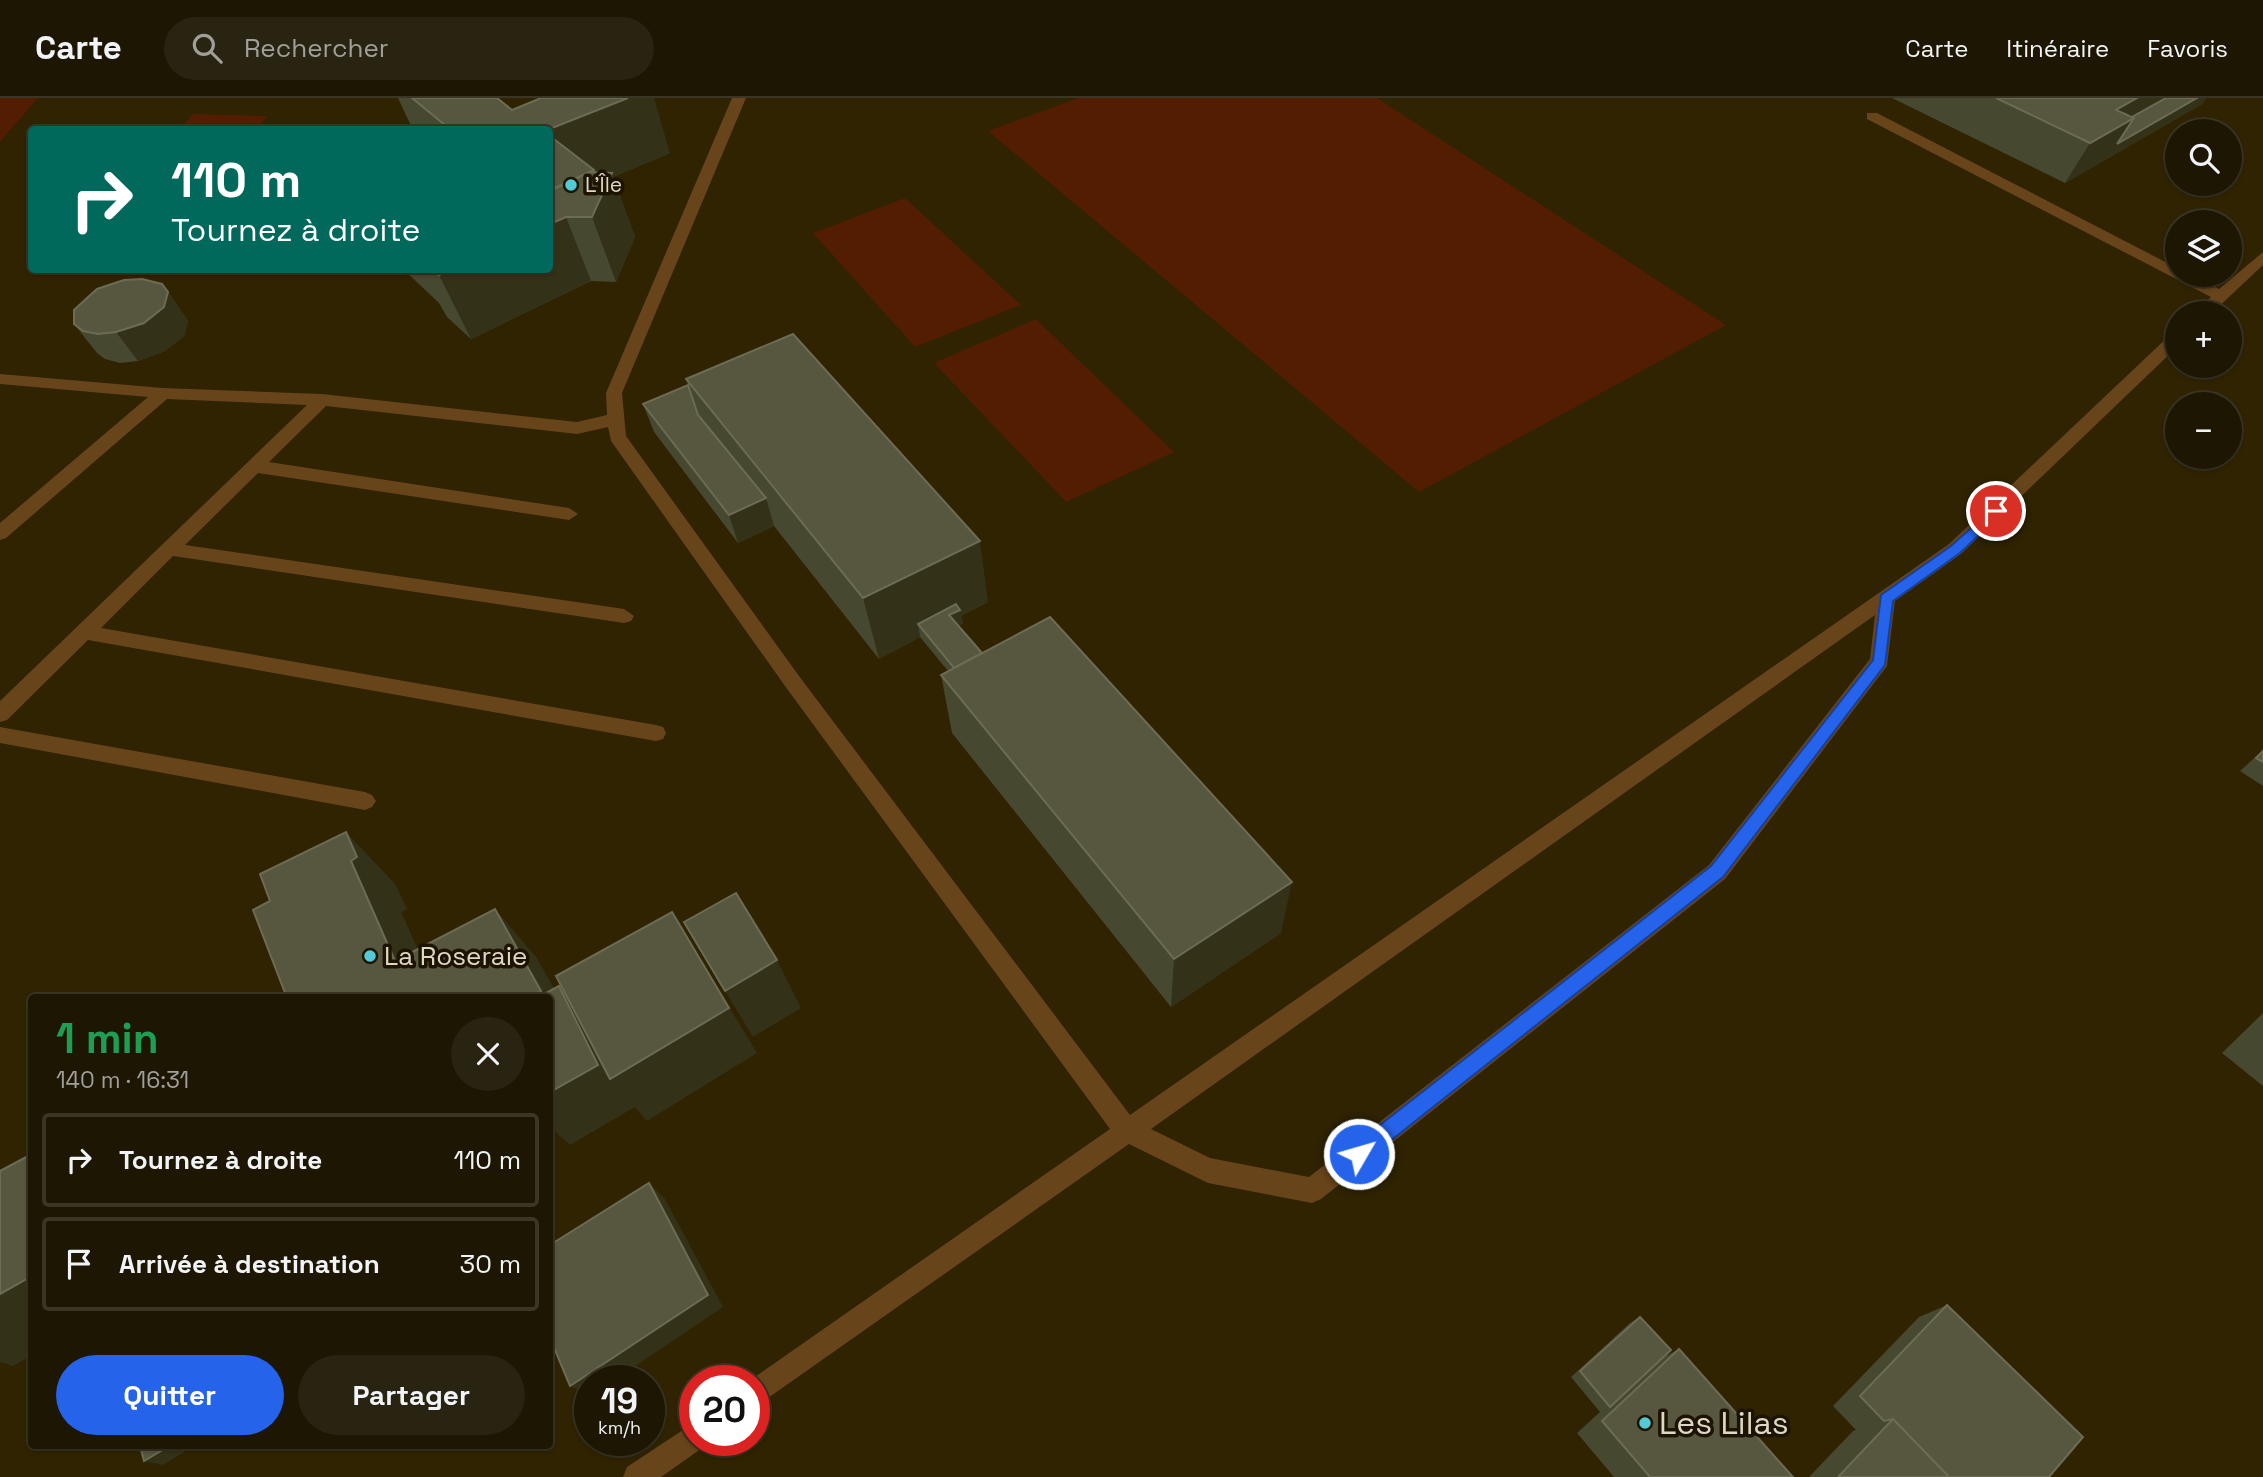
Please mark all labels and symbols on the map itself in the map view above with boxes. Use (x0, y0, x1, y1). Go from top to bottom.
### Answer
place label: L'Île (585, 171, 622, 198)
marker: L'Île (563, 177, 579, 193)
pin (1966, 481, 2026, 541)
place label: La Roseraie (384, 939, 527, 973)
marker: La Roseraie (362, 948, 378, 964)
position arrow (1322, 1117, 1396, 1191)
speed limit sign: 20 (679, 1365, 770, 1456)
place label: Les Lilas (1659, 1403, 1789, 1443)
marker: Les Lilas (1637, 1415, 1653, 1431)

